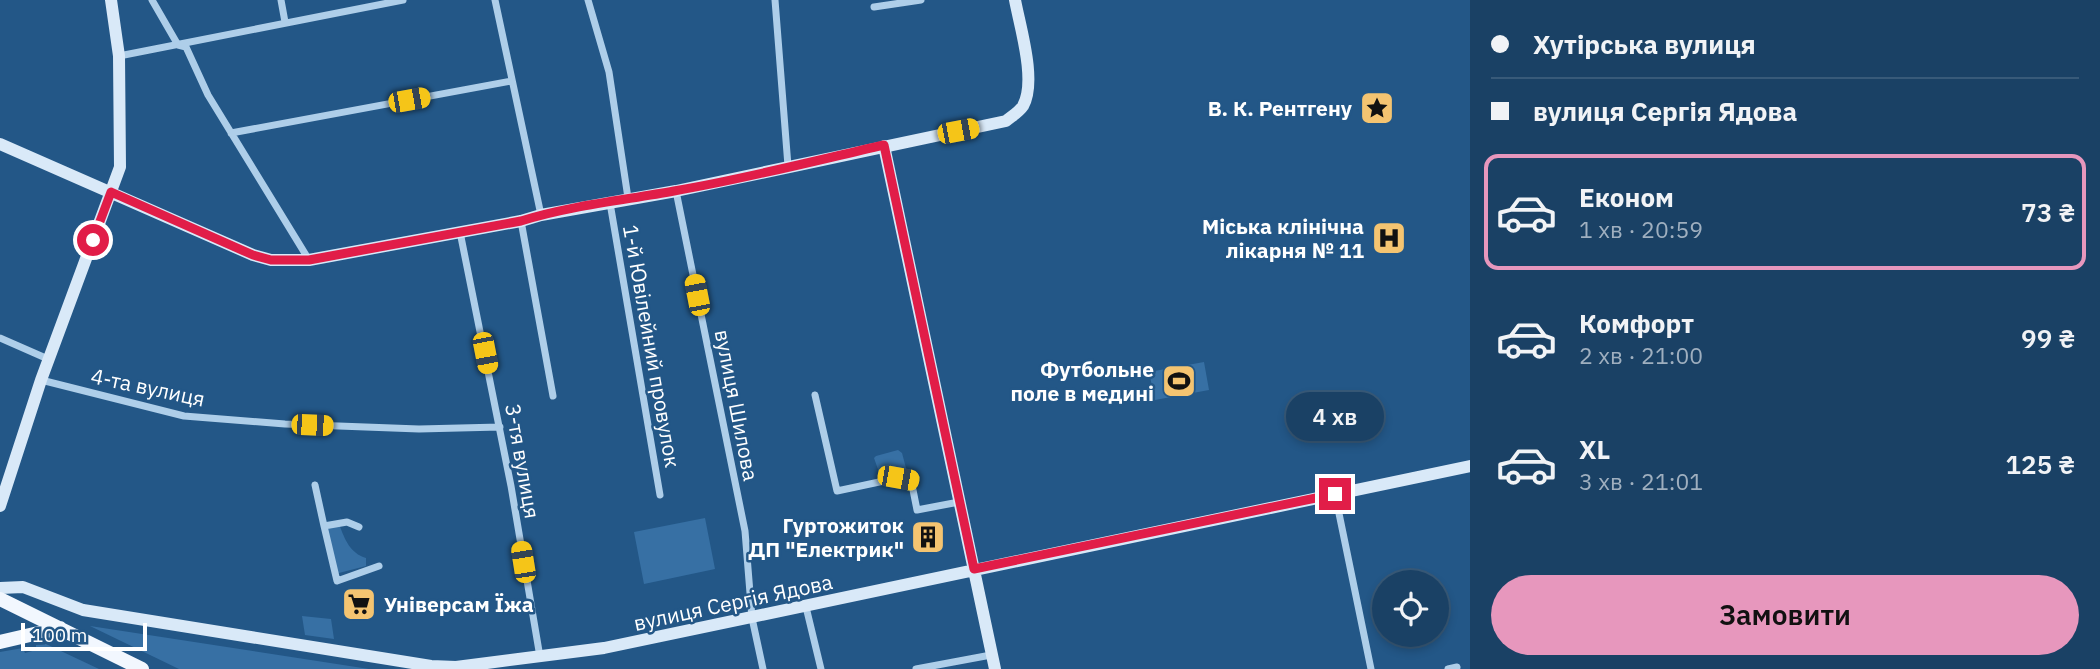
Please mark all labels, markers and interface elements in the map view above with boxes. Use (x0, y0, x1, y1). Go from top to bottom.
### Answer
text: Хутірська вулиця (1533, 27, 1756, 61)
car (387, 86, 432, 114)
place icon: В. К. Рентгену (1358, 89, 1396, 127)
place label: В. К. Рентгену (1208, 94, 1353, 122)
text: вулиця Сергія Ядова (1533, 94, 1797, 128)
car (936, 117, 981, 145)
text: Економ (1579, 180, 1674, 214)
icon: car (1495, 181, 1558, 244)
text: 73 ₴ (2021, 195, 2075, 229)
place label: Міська клінічна лікарня № 11 (1202, 212, 1364, 264)
text: 1 хв · 20:59 (1579, 214, 1703, 244)
hospital icon: Міська клінічна лікарня № 11 (1370, 219, 1408, 257)
street label: 1-й Ювілейний провулок (617, 222, 687, 470)
route start (77, 224, 109, 256)
car (683, 272, 712, 318)
text: Комфорт (1579, 306, 1694, 340)
icon: car (1495, 307, 1558, 370)
text: 99 ₴ (2021, 321, 2075, 355)
street label: вулиця Шилова (709, 327, 765, 483)
car (471, 330, 500, 376)
text: 2 хв · 21:00 (1579, 340, 1703, 370)
place label: Футбольне поле в медині (1011, 355, 1154, 407)
street label: 4-та вулиця (88, 361, 208, 413)
sports icon: Футбольне поле в медині (1160, 362, 1198, 400)
callout: 4 хв (1286, 392, 1384, 442)
street label: 3-тя вулиця (499, 401, 547, 521)
text: 4 хв (1313, 401, 1357, 431)
car (291, 414, 334, 436)
text: XL (1579, 432, 1610, 466)
icon: car (1495, 433, 1558, 496)
text: 125 ₴ (2005, 447, 2075, 481)
car (876, 464, 921, 492)
text: 3 хв · 21:01 (1579, 466, 1703, 496)
route end (1319, 478, 1351, 510)
place label: Гуртожиток ДП "Електрик" (748, 511, 904, 563)
building icon: Гуртожиток ДП "Електрик" (909, 518, 947, 556)
car (510, 540, 537, 584)
street label: вулиця Сергія Ядова (631, 567, 835, 637)
map controls (1372, 570, 1449, 647)
button: locate (1372, 570, 1449, 647)
button: Замовити (1491, 575, 2079, 655)
supermarket icon: Універсам Їжа (340, 585, 378, 623)
place label: Універсам Їжа (384, 590, 534, 618)
scale bar (21, 620, 147, 652)
text: 100 m (32, 623, 87, 647)

